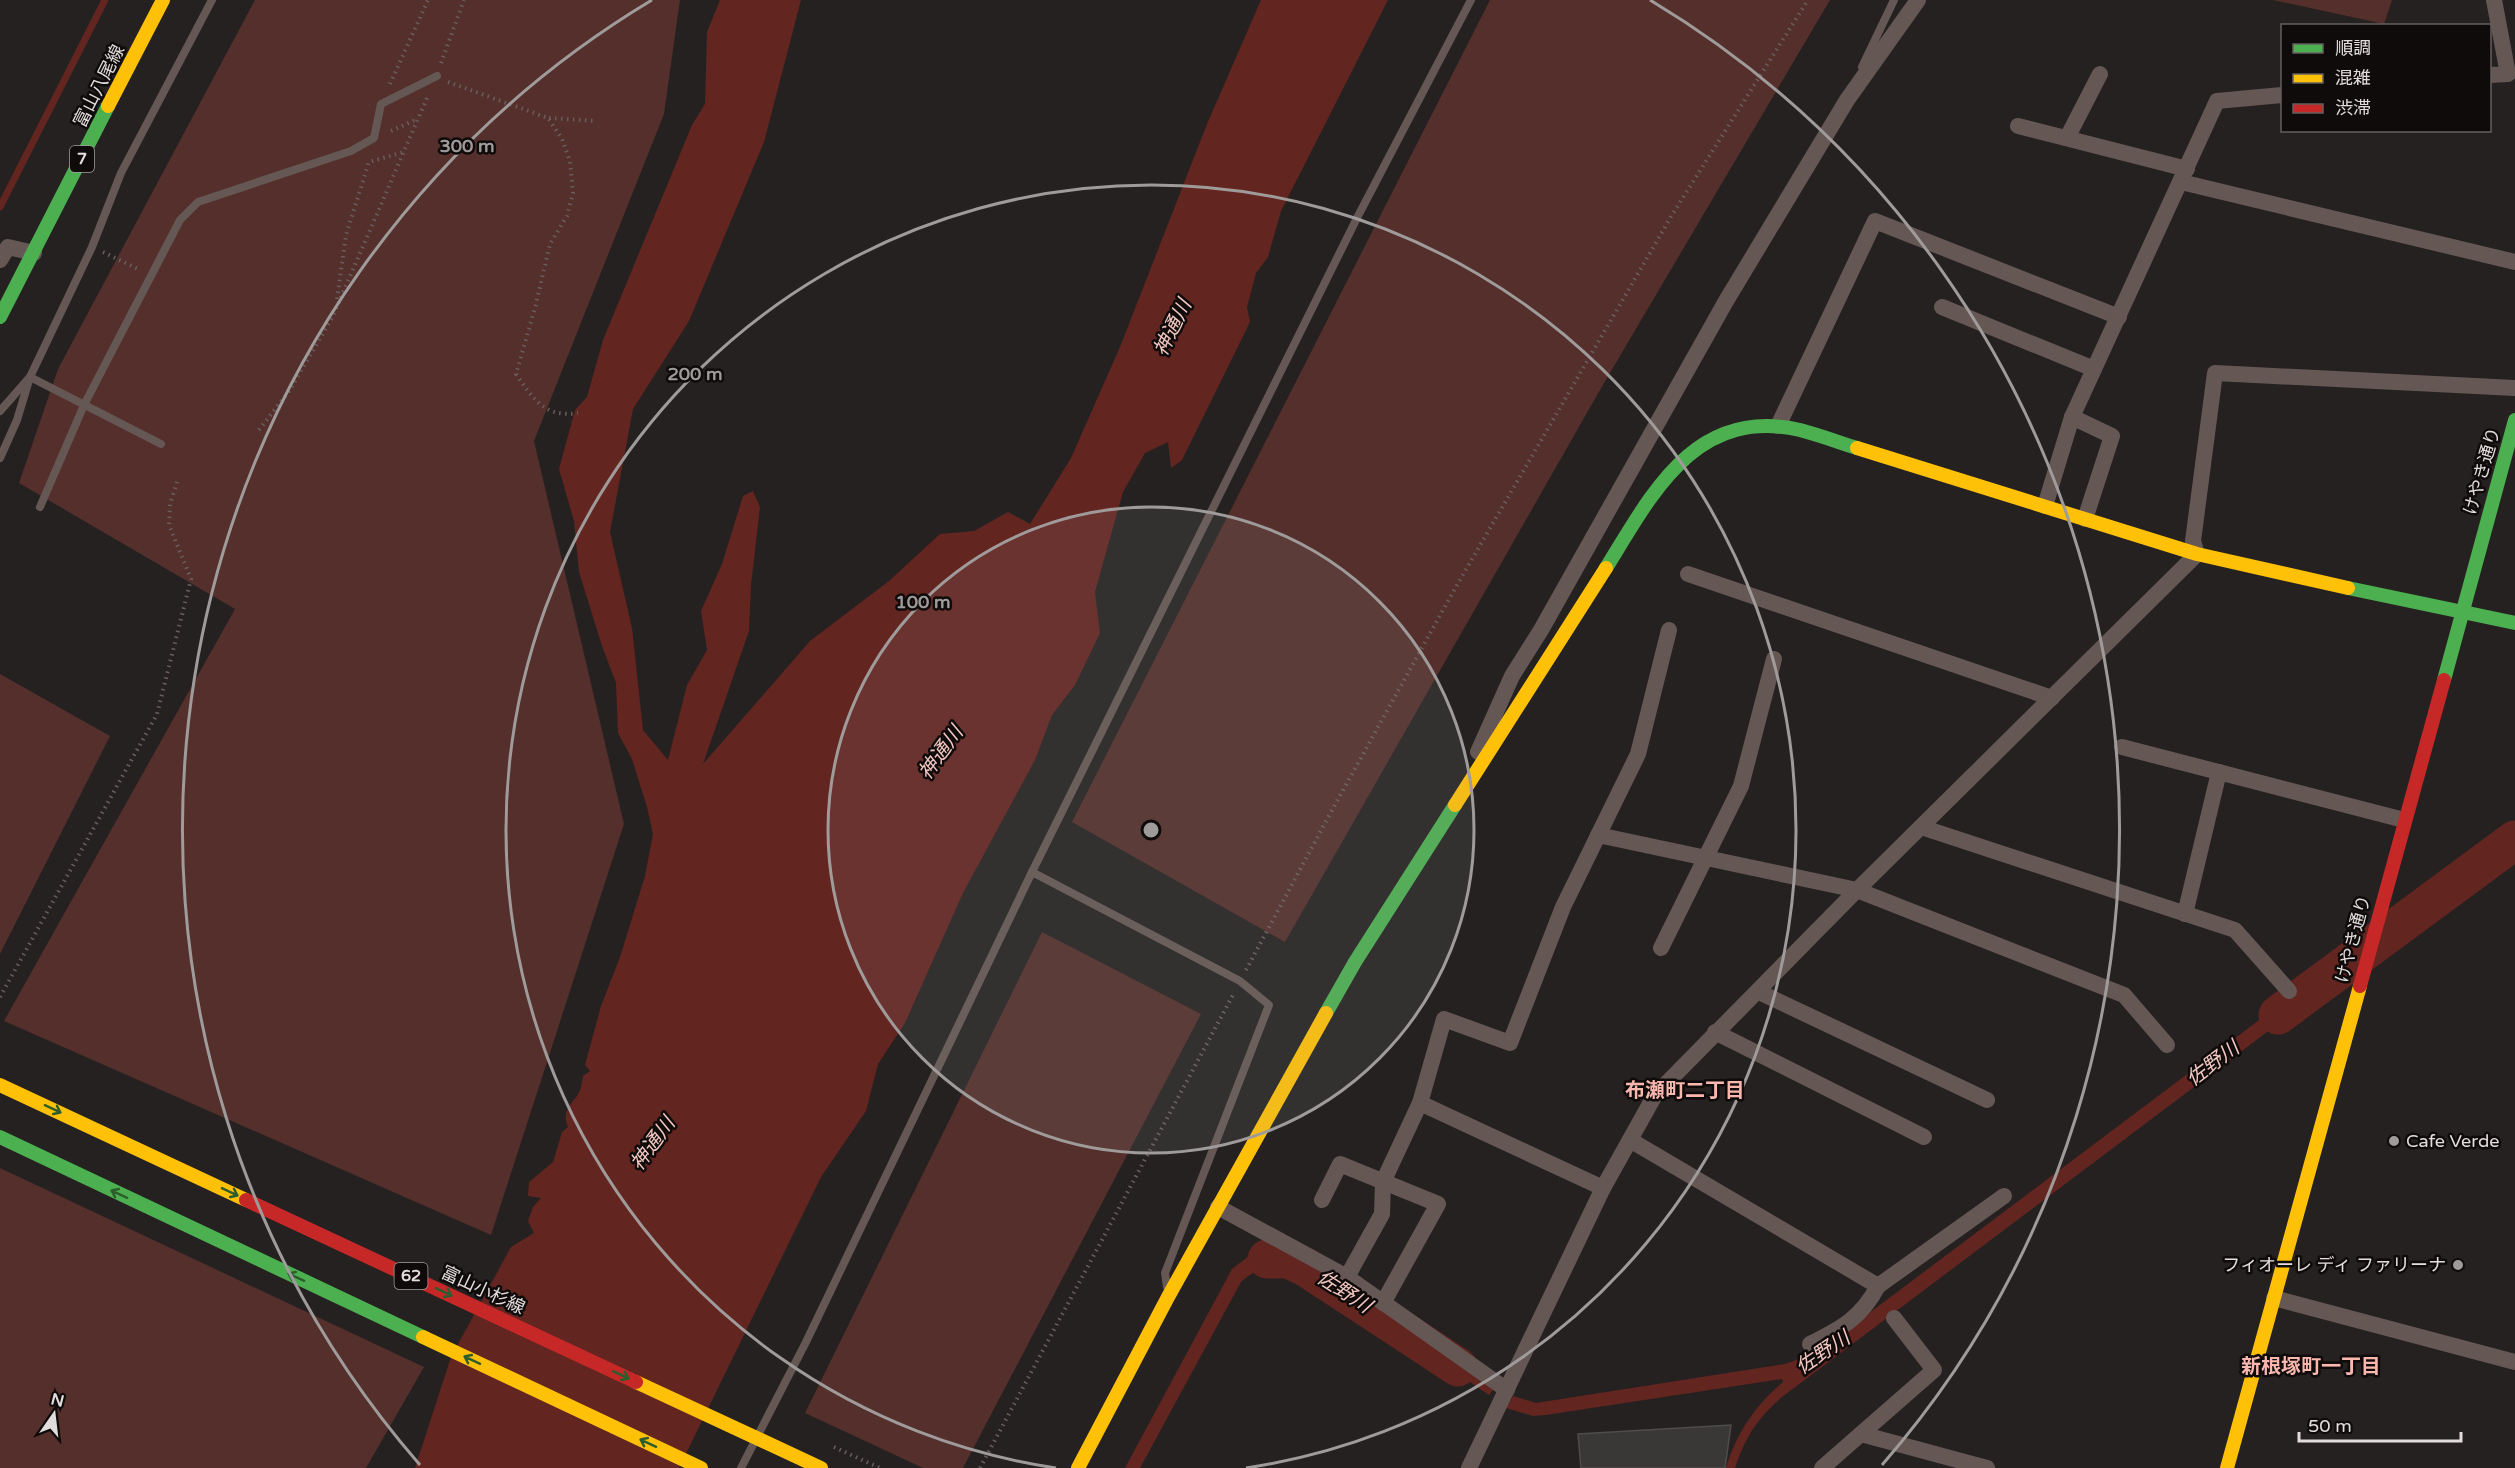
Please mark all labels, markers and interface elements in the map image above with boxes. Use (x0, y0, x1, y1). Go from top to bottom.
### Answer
legend (2281, 24, 2491, 132)
text: 順調 (2335, 37, 2371, 59)
street label: 富山八尾線 (69, 41, 129, 131)
text: 混雑 (2335, 67, 2371, 89)
text: 渋滞 (2335, 97, 2371, 119)
text: 300 m (439, 135, 495, 157)
road number: 7 (70, 146, 94, 172)
water label: 神通川 (1149, 294, 1198, 360)
text: 200 m (667, 363, 723, 385)
street label: けやき通り (2459, 425, 2505, 517)
text: 100 m (895, 591, 951, 613)
water label: 神通川 (914, 720, 970, 784)
centre of rings (1141, 820, 1161, 840)
street label: けやき通り (2331, 893, 2375, 985)
water label: 佐野川 (2182, 1035, 2246, 1092)
district label: 布瀬町二丁目 (1625, 1079, 1745, 1103)
one-way arrow (44, 1105, 62, 1116)
water label: 神通川 (626, 1111, 682, 1175)
place label: Cafe Verde (2406, 1130, 2499, 1152)
marker: Cafe Verde (2387, 1134, 2401, 1148)
one-way arrow (220, 1186, 238, 1198)
one-way arrow (111, 1187, 129, 1199)
place label: フィオーレ ディ ファリーナ (2222, 1254, 2446, 1276)
marker: フィオーレ ディ ファリーナ (2451, 1258, 2465, 1272)
street label: 富山小杉線 (438, 1261, 528, 1319)
road number: 62 (394, 1263, 428, 1289)
water label: 佐野川 (1312, 1266, 1377, 1319)
one-way arrow (287, 1270, 305, 1282)
one-way arrow (435, 1287, 453, 1299)
water label: 佐野川 (1791, 1325, 1856, 1380)
one-way arrow (463, 1353, 481, 1365)
district label: 新根塚町一丁目 (2241, 1355, 2381, 1379)
one-way arrow (612, 1369, 630, 1381)
north arrow (24, 1384, 84, 1444)
text: N (49, 1389, 66, 1412)
scale bar (2299, 1405, 2461, 1443)
text: 50 m (2308, 1415, 2352, 1437)
one-way arrow (640, 1437, 658, 1449)

